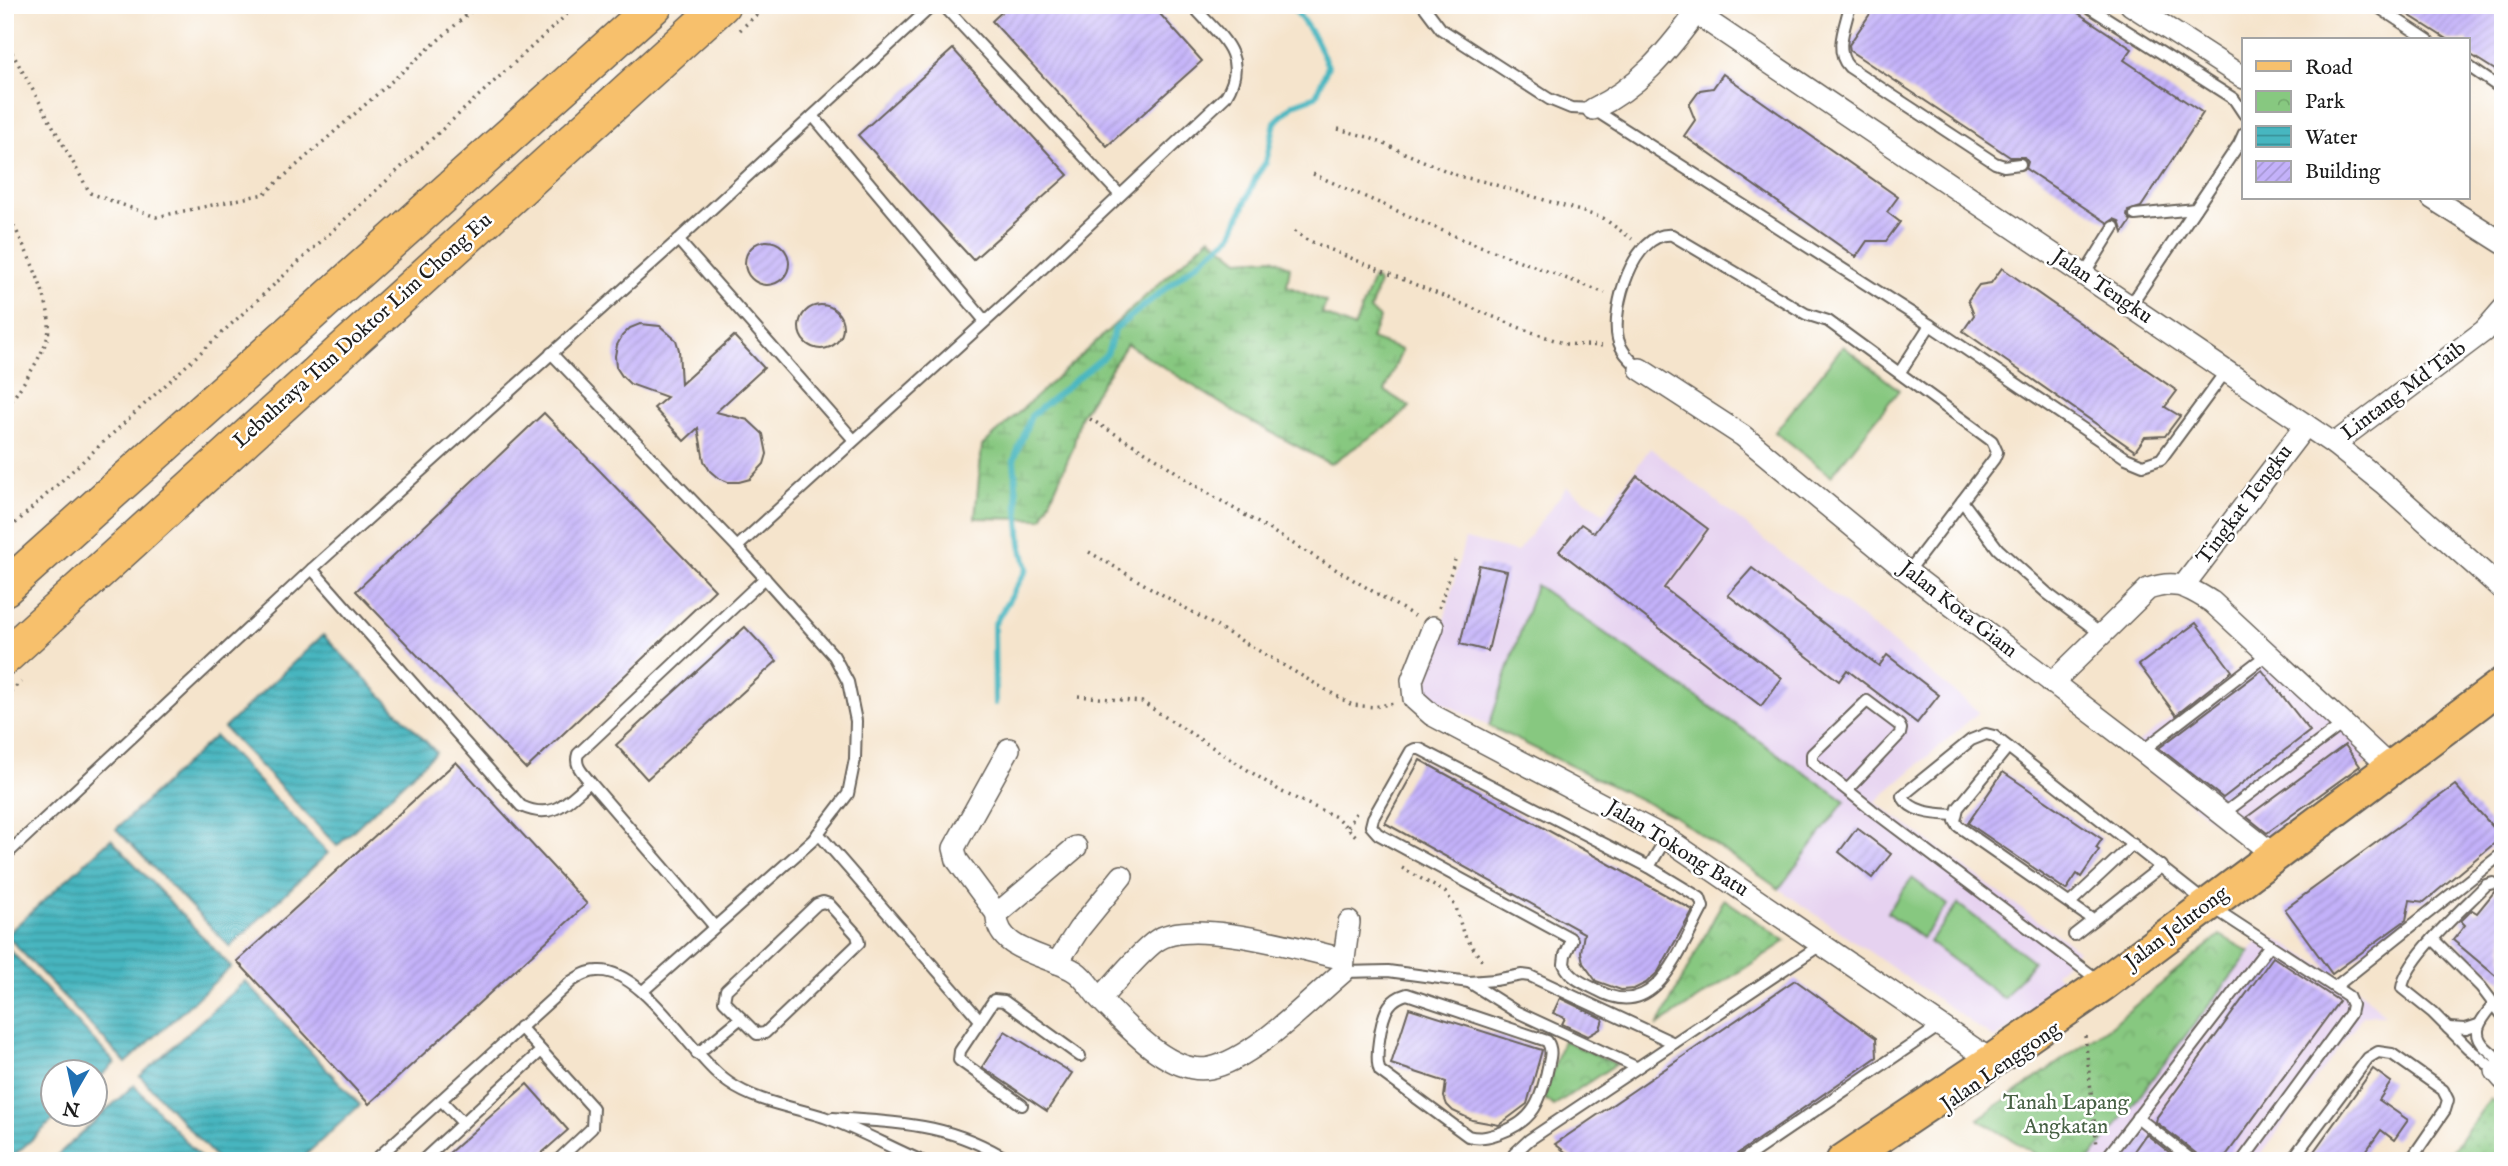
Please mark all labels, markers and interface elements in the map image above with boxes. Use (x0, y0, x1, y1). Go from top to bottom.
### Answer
legend (2242, 38, 2470, 200)
text: Road (2305, 55, 2353, 82)
text: Park (2305, 89, 2346, 116)
text: Water (2305, 125, 2358, 152)
text: Building (2305, 159, 2381, 186)
street label: Lebuhraya Tun Doktor Lim Chong Eu (228, 207, 498, 455)
street label: Jalan Tengku (2045, 242, 2158, 331)
street label: Lintang Md Taib (2336, 335, 2472, 447)
street label: Tingkat Tengku (2191, 440, 2299, 570)
street label: Jalan Kota Giam (1892, 554, 2022, 665)
street label: Jalan Tokong Batu (1599, 793, 1753, 904)
street label: Jalan Jelutong (2118, 880, 2235, 977)
street label: Jalan Lenggong (1934, 1015, 2067, 1119)
north arrow (38, 1058, 108, 1128)
park label: Tanah Lapang Angkatan (2003, 1090, 2130, 1141)
text: N (61, 1095, 83, 1121)

